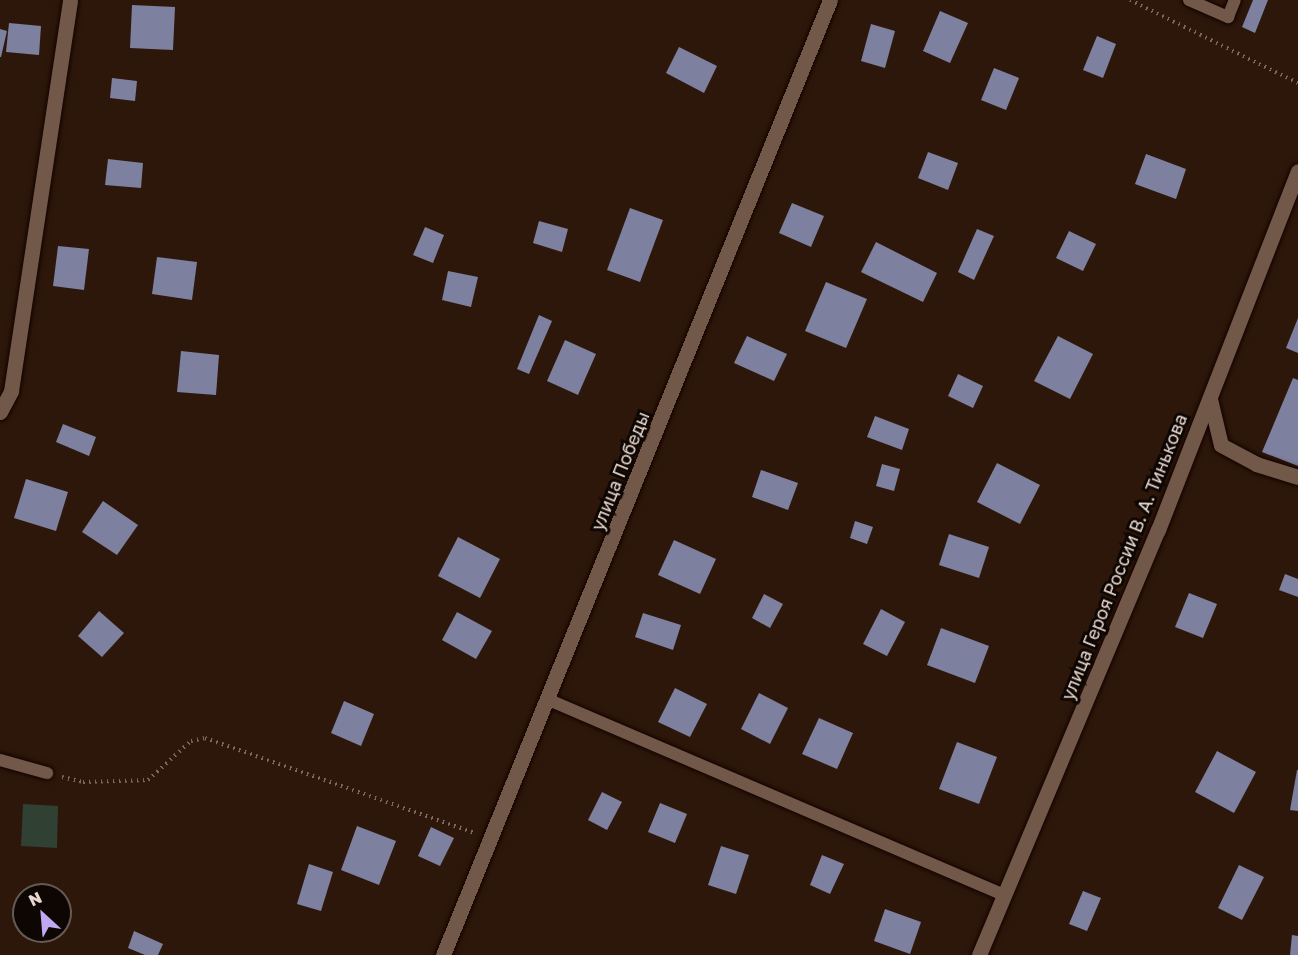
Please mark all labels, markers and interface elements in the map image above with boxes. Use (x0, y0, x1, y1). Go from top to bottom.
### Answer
street label: улица Победы (586, 408, 654, 534)
street label: улица Героя России В. А. Тинькова (1057, 411, 1191, 703)
north arrow (12, 883, 72, 943)
text: N (25, 887, 45, 910)

